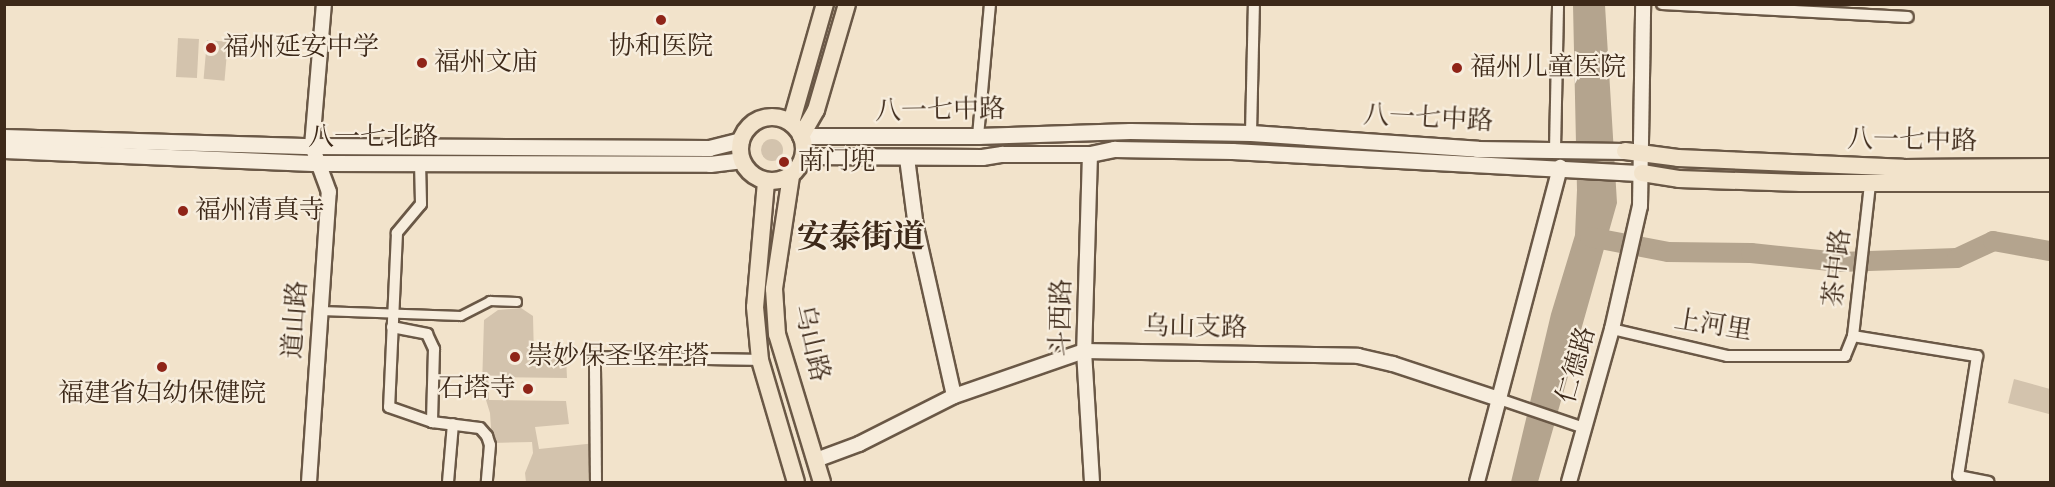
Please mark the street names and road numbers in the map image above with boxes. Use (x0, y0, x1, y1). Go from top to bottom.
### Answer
street label: 八一七中路 (875, 94, 1005, 128)
street label: 八一七中路 (1362, 100, 1494, 138)
street label: 八一七北路 (308, 122, 438, 154)
street label: 八一七中路 (1847, 124, 1977, 158)
street label: 茶中路 (1818, 228, 1858, 308)
street label: 斗西路 (1046, 279, 1078, 357)
street label: 道山路 (278, 280, 314, 360)
street label: 乌山路 (787, 301, 835, 385)
street label: 上河里 (1672, 304, 1754, 348)
street label: 乌山支路 (1143, 311, 1247, 345)
street label: 仁德路 (1551, 323, 1603, 407)

